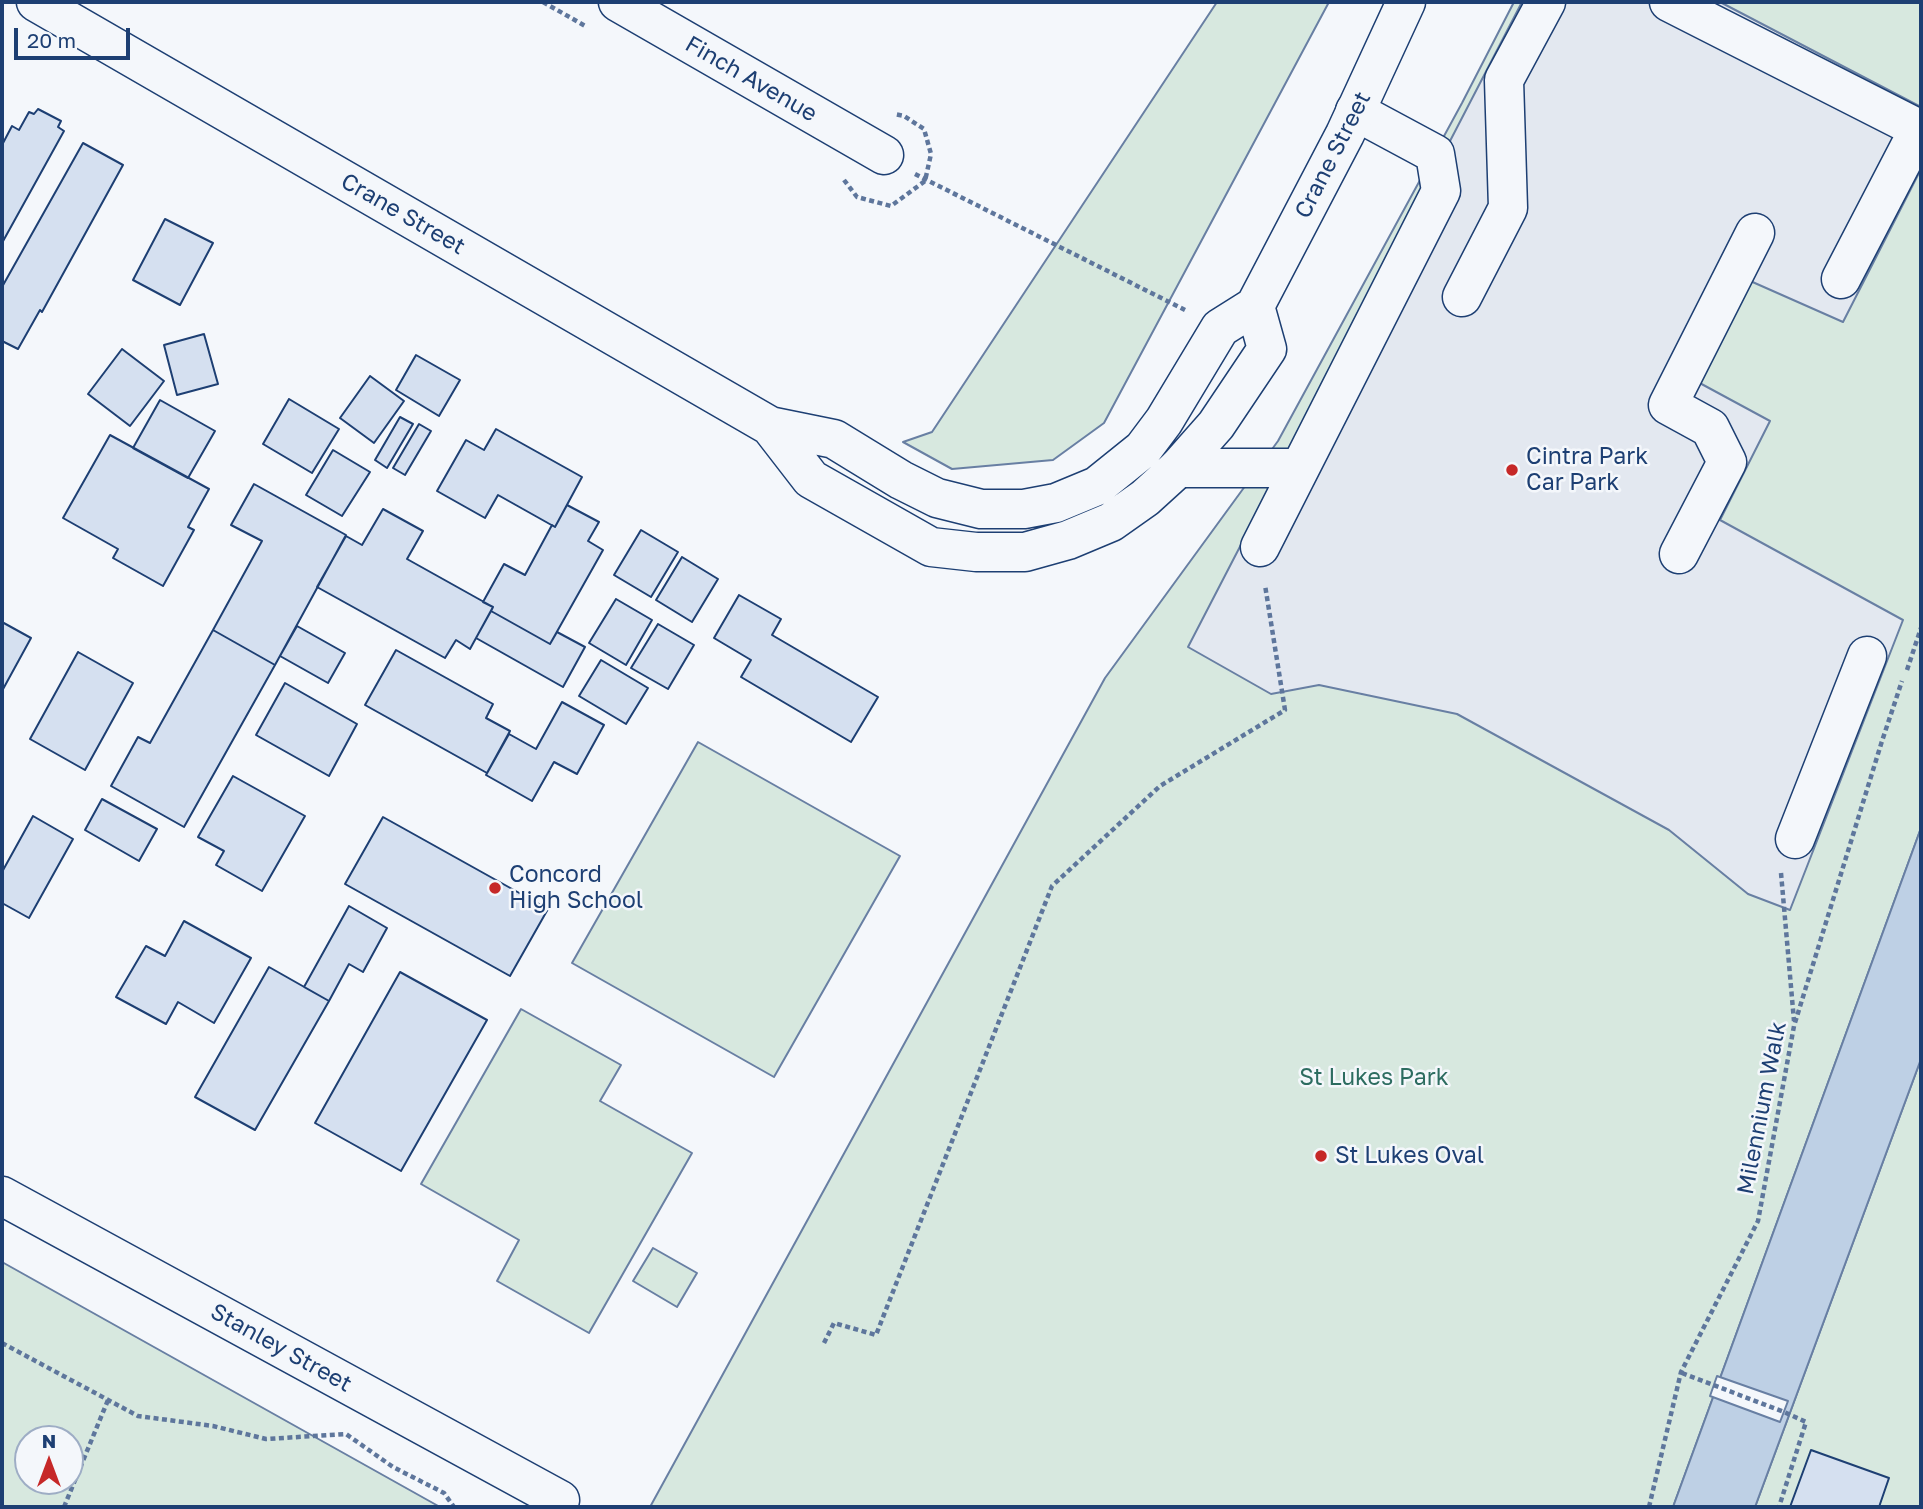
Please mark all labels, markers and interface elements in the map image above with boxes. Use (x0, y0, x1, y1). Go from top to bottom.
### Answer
scale bar (18, 14, 133, 58)
text: 20 m (27, 27, 76, 53)
street label: Finch Avenue (680, 30, 822, 128)
street label: Crane Street (1289, 87, 1377, 223)
street label: Crane Street (336, 167, 470, 261)
place label: Cintra Park Car Park (1526, 443, 1648, 497)
marker: Cintra Park Car Park (1504, 462, 1520, 478)
place label: Concord High School (509, 861, 643, 915)
marker: Concord High School (487, 880, 503, 896)
street label: Milennium Walk (1732, 1019, 1792, 1197)
park label: St Lukes Park (1299, 1064, 1449, 1092)
place label: St Lukes Oval (1335, 1142, 1484, 1170)
marker: St Lukes Oval (1313, 1148, 1329, 1164)
street label: Stanley Street (206, 1298, 356, 1398)
north arrow (14, 1425, 84, 1495)
text: N (42, 1429, 56, 1452)

